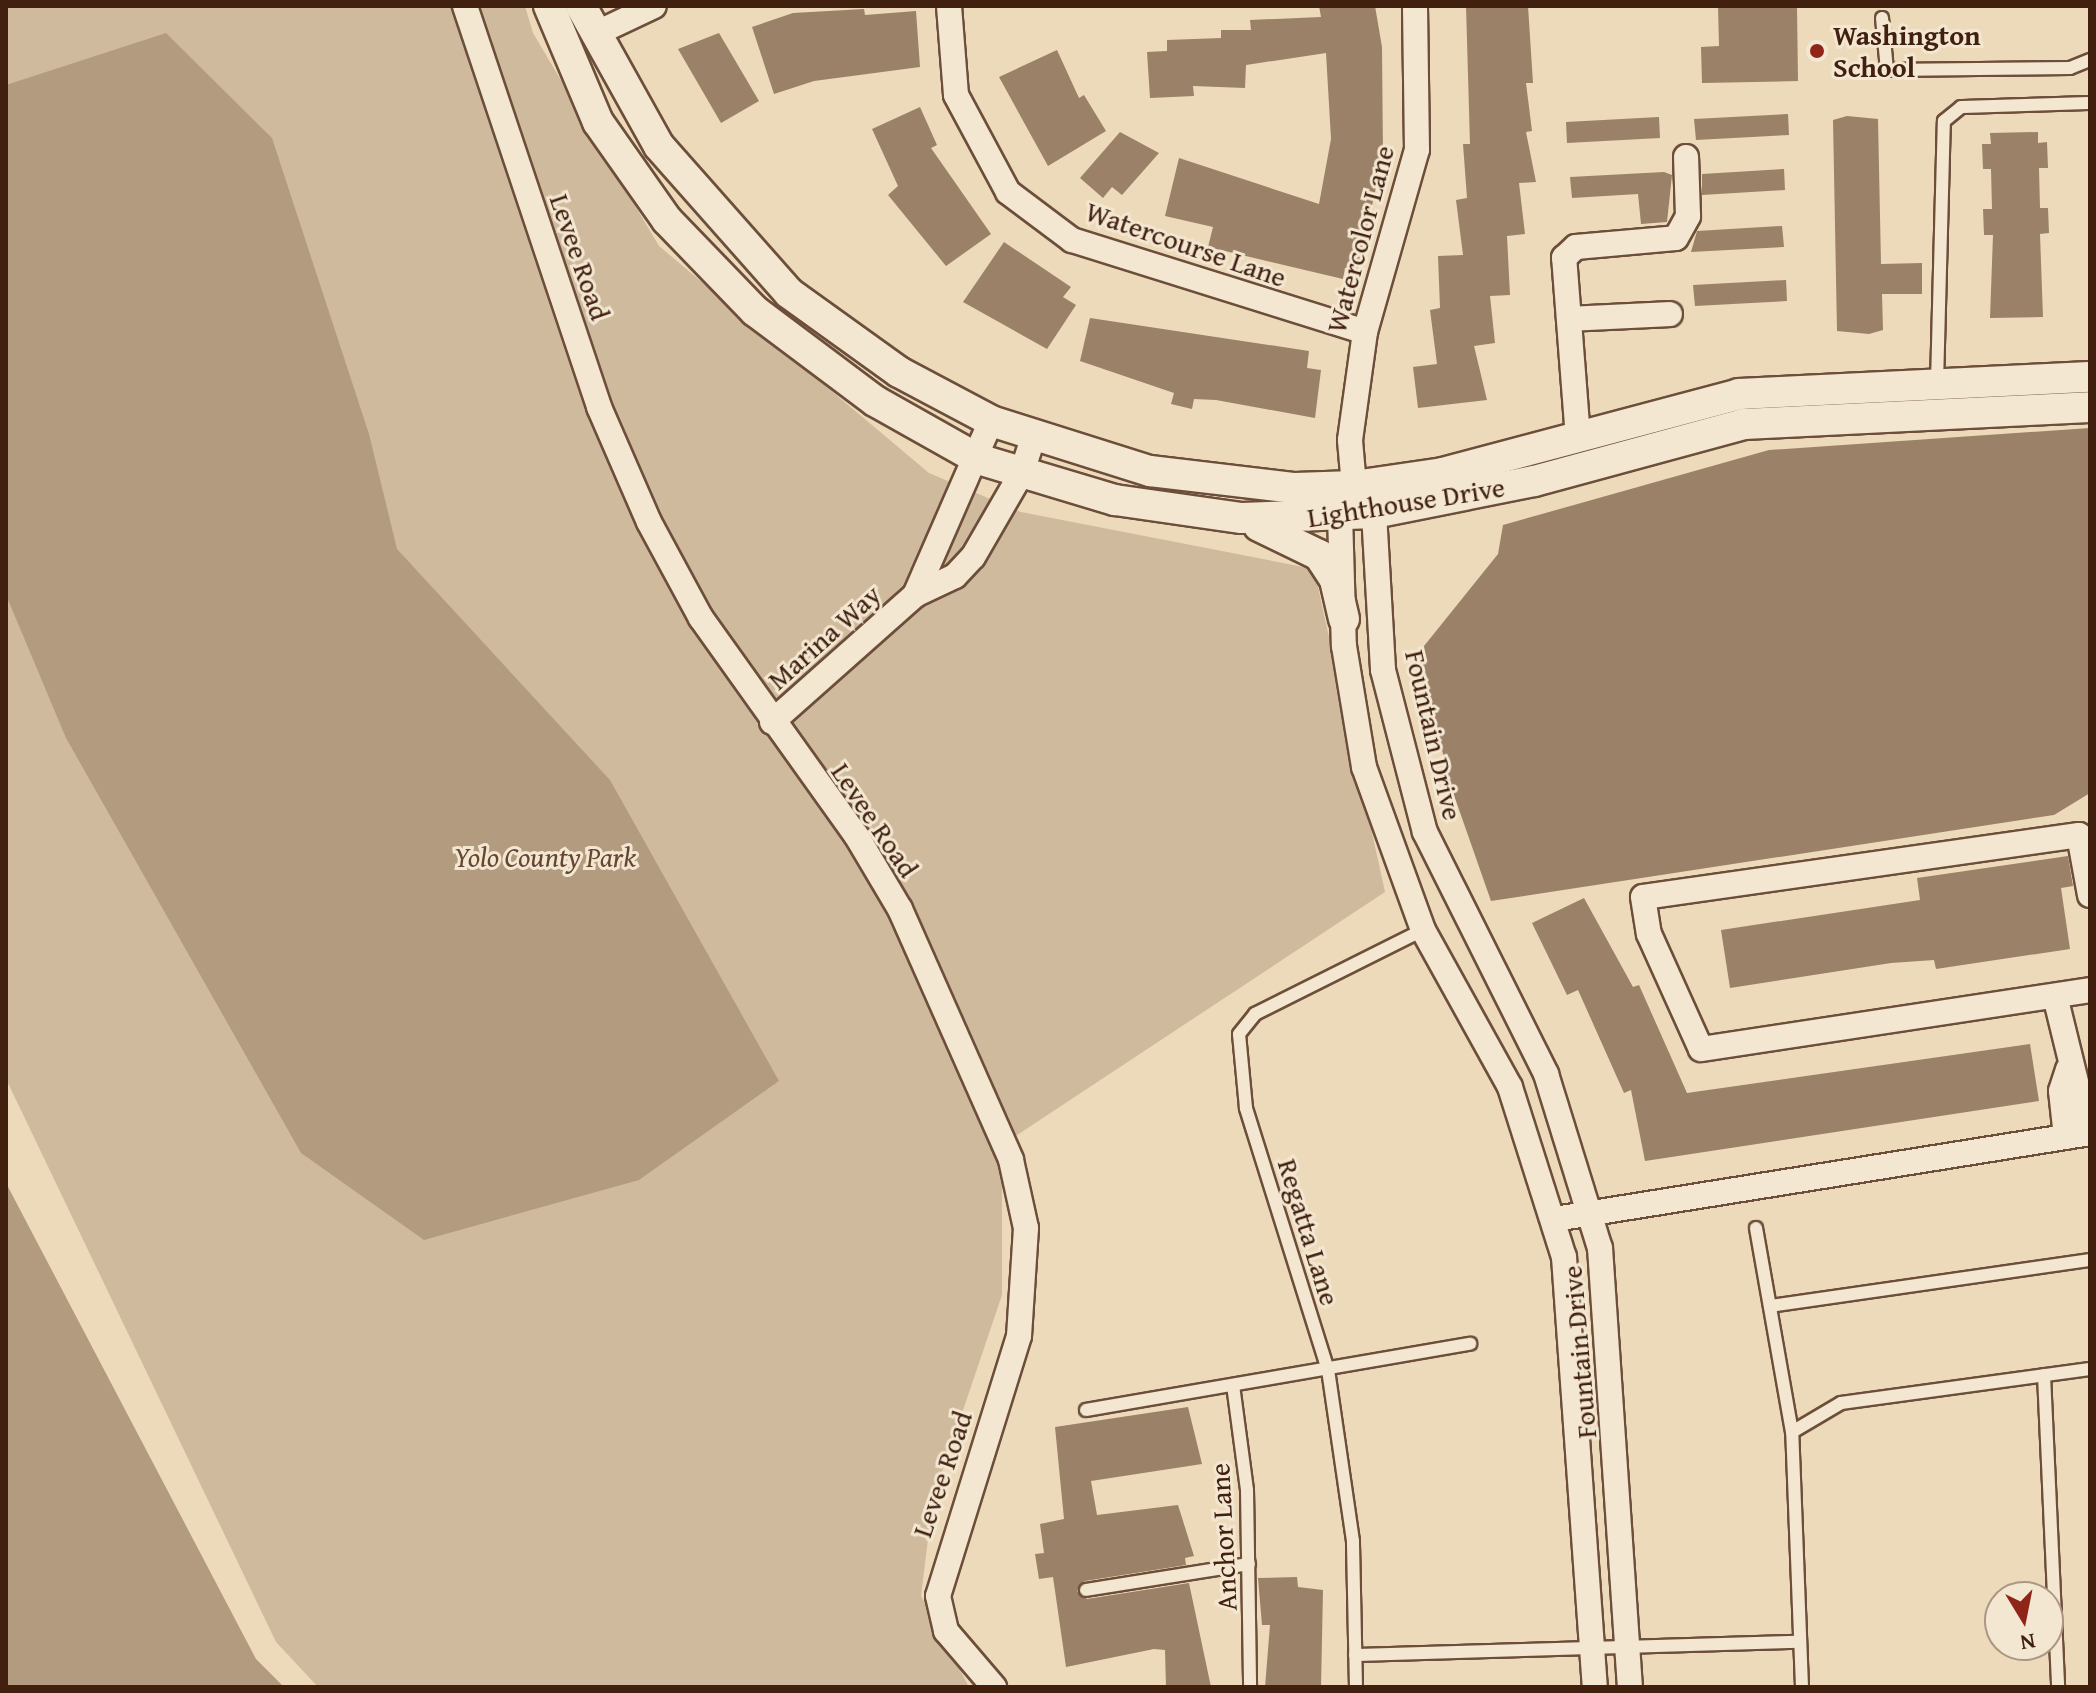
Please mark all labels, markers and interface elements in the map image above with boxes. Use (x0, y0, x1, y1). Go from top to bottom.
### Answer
place label: Washington School (1833, 18, 1981, 84)
marker: Washington School (1808, 42, 1826, 60)
street label: Watercolor Lane (1319, 142, 1401, 336)
street label: Levee Road (543, 190, 617, 324)
street label: Watercourse Lane (1081, 194, 1291, 294)
street label: Lighthouse Drive (1305, 470, 1507, 534)
street label: Marina Way (761, 577, 887, 697)
street label: Fountain Drive (1398, 647, 1470, 823)
street label: Levee Road (824, 756, 926, 884)
park label: Yolo County Park (454, 840, 636, 874)
street label: Regatta Lane (1271, 1155, 1347, 1309)
street label: Fountain Drive (1555, 1264, 1603, 1440)
street label: Levee Road (905, 1407, 979, 1541)
street label: Anchor Lane (1202, 1462, 1244, 1612)
north arrow (1984, 1581, 2064, 1661)
text: N (2018, 1626, 2038, 1660)

